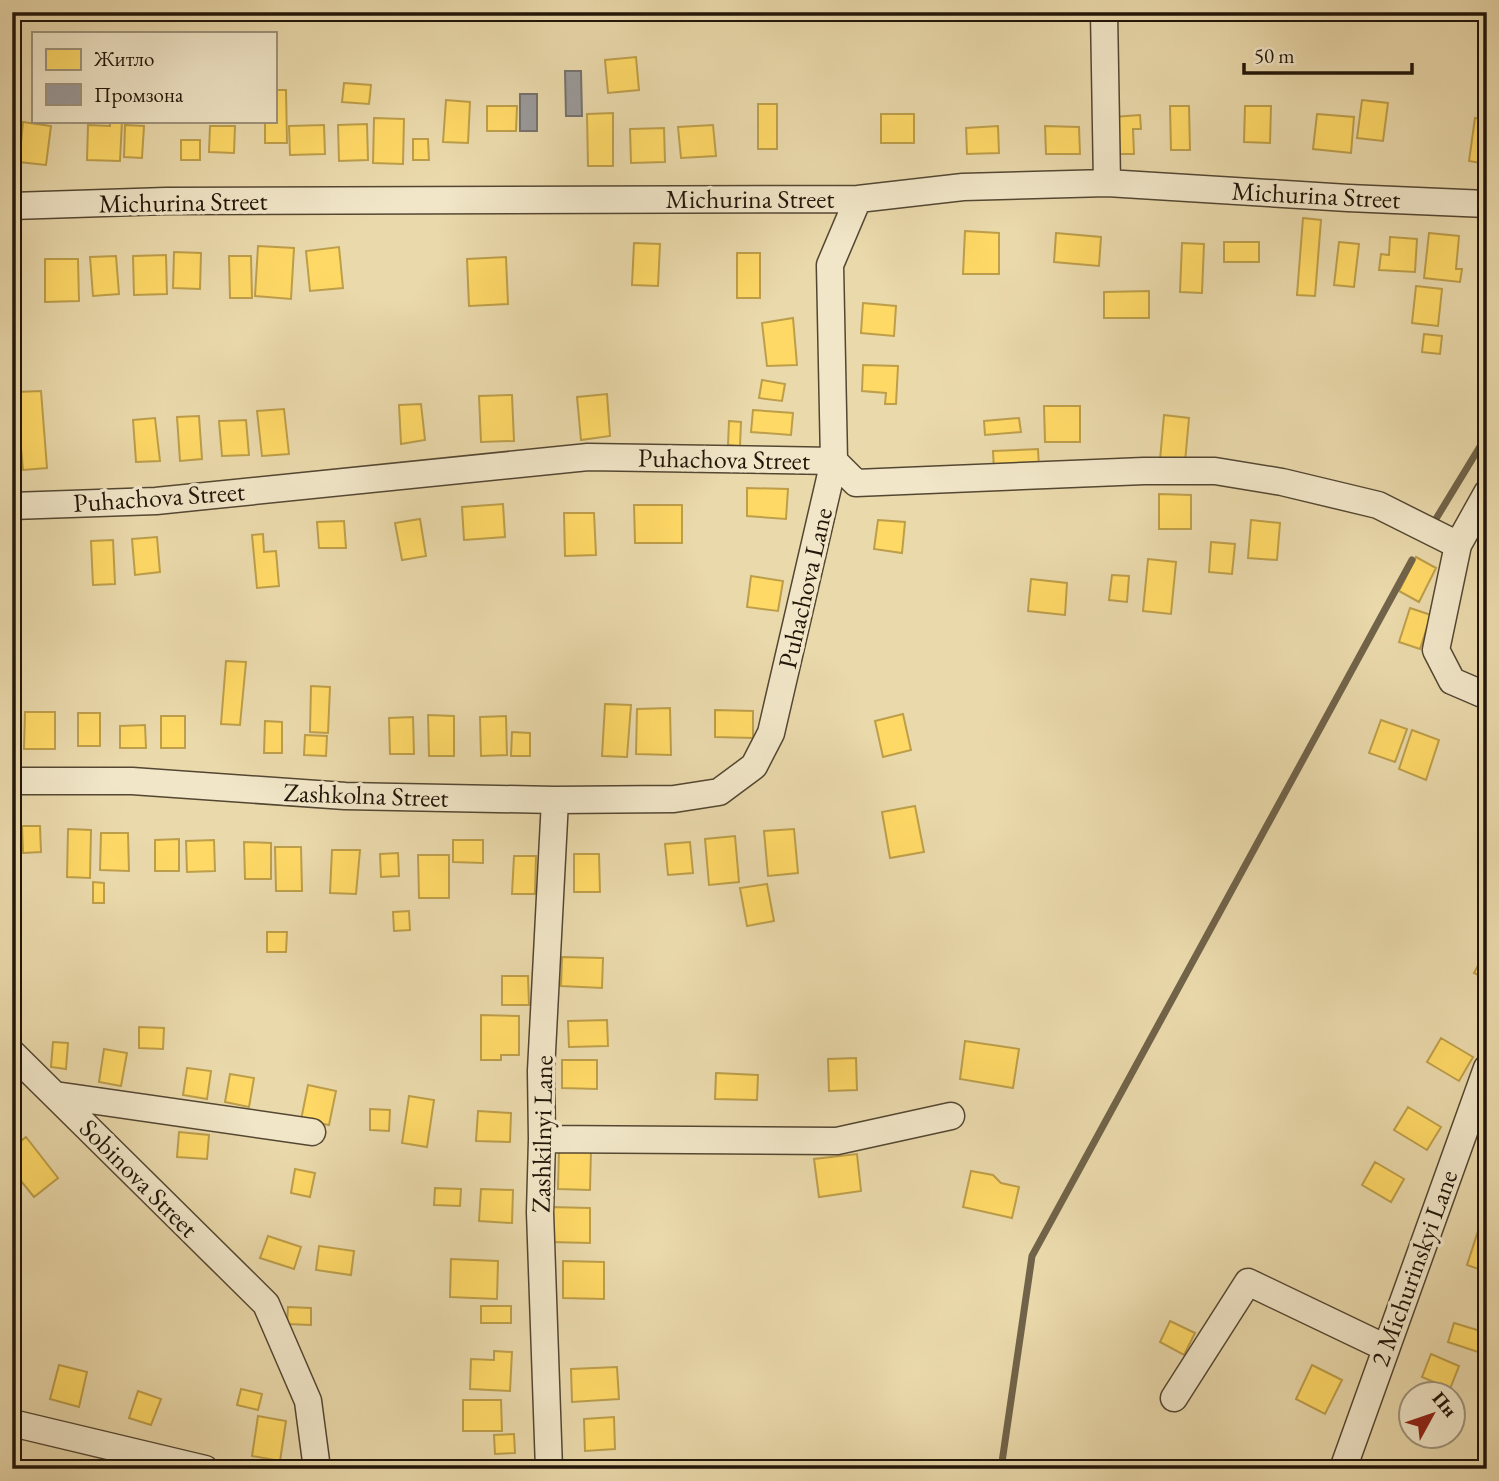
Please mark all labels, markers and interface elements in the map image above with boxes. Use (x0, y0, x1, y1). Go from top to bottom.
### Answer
legend (32, 32, 276, 122)
scale bar (1244, 32, 1412, 76)
text: 50 m (1254, 42, 1295, 69)
text: Житло (93, 45, 154, 72)
text: Промзона (94, 81, 184, 108)
street label: Michurina Street (1231, 174, 1401, 216)
street label: Michurina Street (666, 182, 834, 216)
street label: Michurina Street (98, 184, 268, 220)
street label: Puhachova Street (638, 441, 810, 477)
street label: Puhachova Street (72, 474, 246, 520)
street label: Puhachova Lane (770, 504, 840, 672)
street label: Zashkolna Street (283, 775, 449, 815)
street label: Zashkilnyi Lane (524, 1055, 560, 1213)
street label: Sobinova Street (72, 1111, 206, 1245)
street label: 2 Michurinskyi Lane (1363, 1165, 1465, 1371)
north arrow (1398, 1380, 1468, 1450)
text: Пн (1427, 1386, 1463, 1422)

